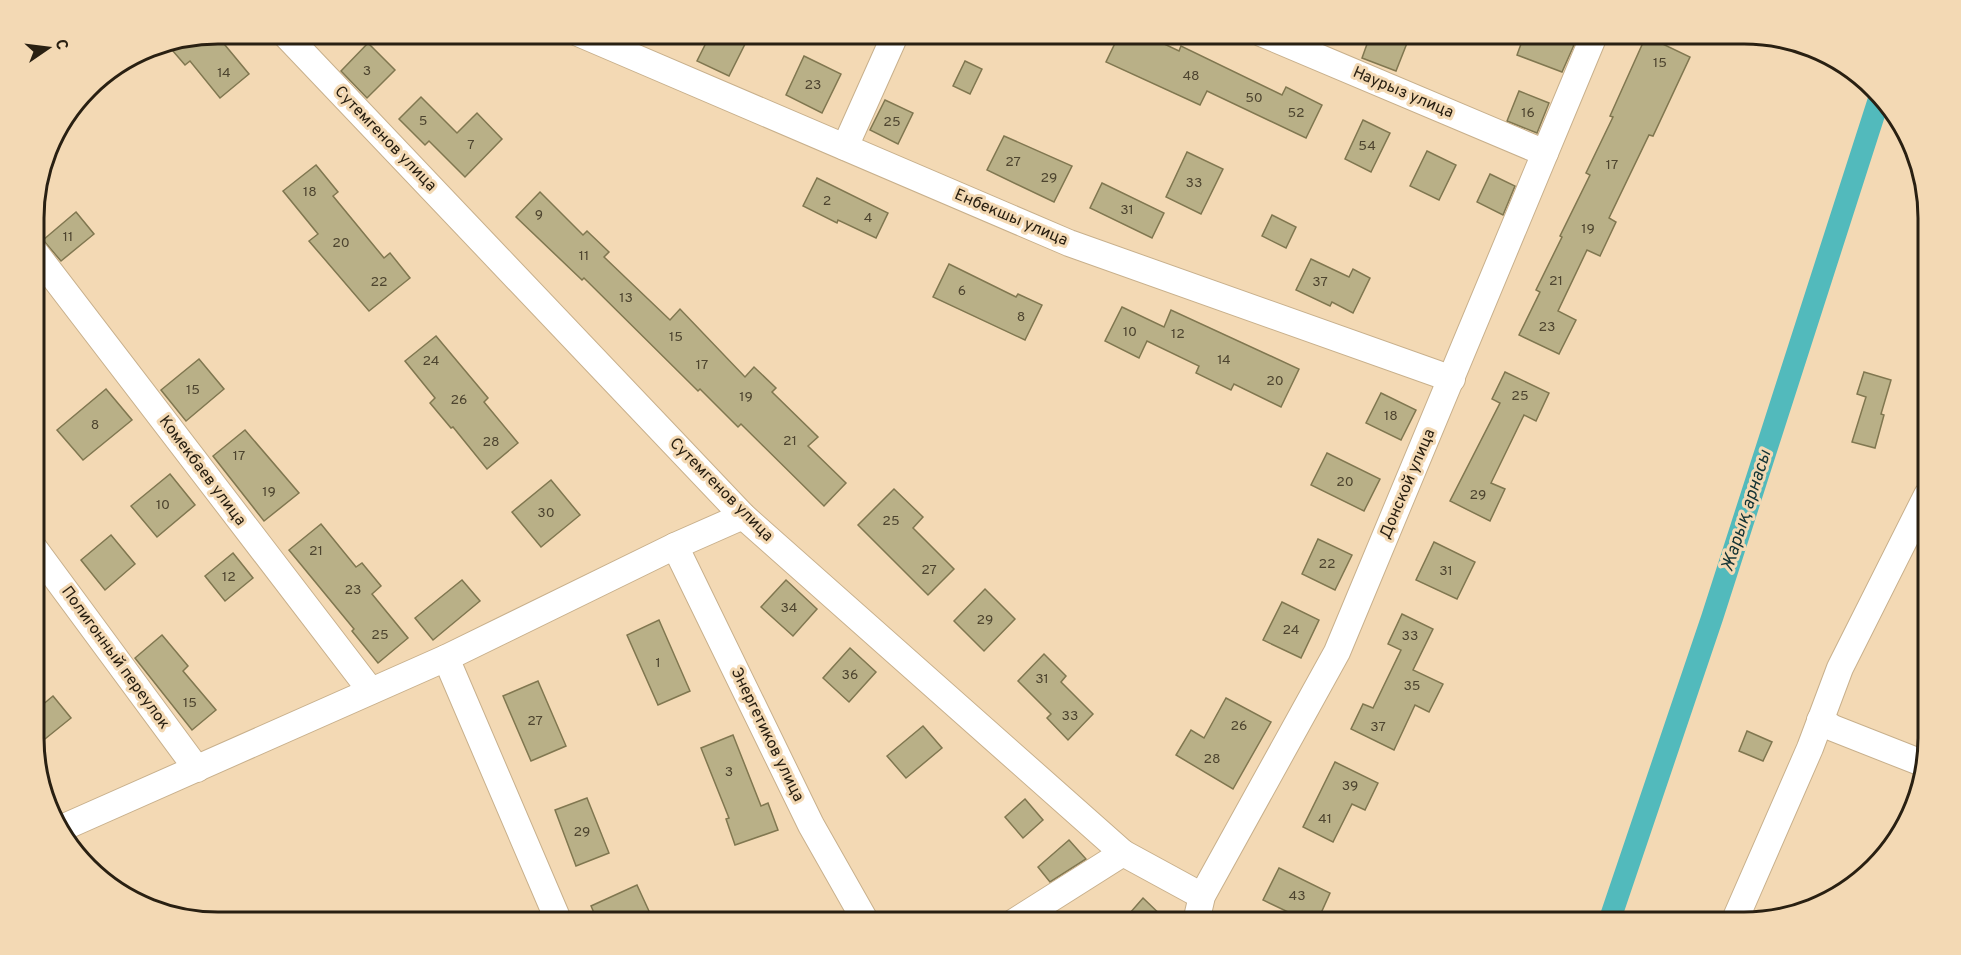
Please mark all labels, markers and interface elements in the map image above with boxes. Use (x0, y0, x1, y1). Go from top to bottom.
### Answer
north arrow (18, 18, 78, 78)
text: С (50, 37, 72, 52)
house number: 15 (1653, 55, 1667, 72)
house number: 3 (363, 63, 371, 80)
street label: Наурыз улица (1350, 63, 1456, 123)
house number: 14 (217, 65, 231, 82)
house number: 48 (1182, 68, 1200, 85)
house number: 23 (805, 77, 822, 94)
street label: Сутемгенов улица (330, 82, 440, 196)
house number: 50 (1245, 90, 1263, 107)
house number: 52 (1287, 105, 1305, 122)
house number: 16 (1521, 105, 1535, 122)
house number: 5 (419, 113, 427, 130)
house number: 25 (883, 114, 901, 131)
house number: 7 (467, 137, 475, 154)
house number: 54 (1358, 138, 1376, 155)
house number: 27 (1005, 154, 1021, 171)
house number: 17 (1606, 157, 1618, 174)
house number: 29 (1041, 170, 1057, 187)
house number: 33 (1186, 175, 1202, 192)
house number: 18 (303, 184, 317, 201)
street label: Енбекшы улица (951, 185, 1071, 251)
house number: 2 (823, 193, 831, 210)
house number: 31 (1120, 202, 1134, 219)
house number: 9 (535, 207, 543, 224)
house number: 4 (864, 210, 872, 227)
house number: 19 (1581, 221, 1595, 238)
house number: 11 (63, 229, 73, 246)
house number: 20 (332, 235, 350, 252)
house number: 11 (579, 248, 589, 265)
house number: 21 (1549, 273, 1563, 290)
house number: 22 (370, 274, 388, 291)
house number: 37 (1312, 274, 1328, 291)
house number: 6 (958, 283, 966, 300)
house number: 13 (619, 290, 633, 307)
house number: 8 (1017, 309, 1025, 326)
house number: 23 (1539, 319, 1556, 336)
house number: 10 (1123, 324, 1137, 341)
house number: 12 (1171, 326, 1185, 343)
house number: 15 (669, 329, 683, 346)
house number: 14 (1217, 352, 1231, 369)
house number: 24 (422, 353, 440, 370)
house number: 17 (696, 357, 708, 374)
house number: 20 (1266, 373, 1284, 390)
house number: 15 (186, 382, 200, 399)
house number: 25 (1511, 388, 1529, 405)
house number: 19 (739, 389, 753, 406)
house number: 26 (451, 392, 467, 409)
house number: 18 (1384, 408, 1398, 425)
street label: Комекбаев улица (154, 412, 250, 530)
house number: 8 (91, 417, 99, 434)
street label: Донской улица (1376, 426, 1440, 542)
house number: 21 (783, 433, 797, 450)
house number: 28 (482, 434, 500, 451)
street label: Сутемгенов улица (665, 434, 777, 546)
water label: Жарық арнасы (1717, 447, 1778, 575)
house number: 17 (233, 448, 245, 465)
house number: 20 (1336, 474, 1354, 491)
house number: 19 (262, 484, 276, 501)
house number: 29 (1470, 487, 1486, 504)
house number: 10 (156, 497, 170, 514)
house number: 30 (537, 505, 555, 522)
house number: 25 (882, 513, 900, 530)
house number: 21 (309, 543, 323, 560)
house number: 22 (1318, 556, 1336, 573)
house number: 27 (921, 562, 937, 579)
house number: 31 (1439, 563, 1453, 580)
house number: 12 (222, 569, 236, 586)
street label: Полигонный переулок (56, 582, 174, 734)
house number: 23 (345, 582, 362, 599)
house number: 34 (780, 600, 798, 617)
house number: 29 (977, 612, 993, 629)
house number: 24 (1282, 622, 1300, 639)
house number: 25 (371, 627, 389, 644)
house number: 33 (1402, 628, 1418, 645)
house number: 1 (655, 655, 661, 672)
street label: Энергетиков улица (726, 665, 808, 805)
house number: 36 (842, 667, 858, 684)
house number: 31 (1035, 671, 1049, 688)
house number: 35 (1403, 678, 1421, 695)
house number: 15 (183, 695, 197, 712)
house number: 33 (1062, 708, 1078, 725)
house number: 27 (527, 713, 543, 730)
house number: 26 (1231, 718, 1247, 735)
house number: 37 (1370, 719, 1386, 736)
house number: 28 (1203, 751, 1221, 768)
house number: 3 (725, 764, 733, 781)
house number: 39 (1342, 778, 1358, 795)
house number: 41 (1318, 811, 1332, 828)
house number: 29 (574, 824, 590, 841)
house number: 43 (1288, 888, 1306, 905)

